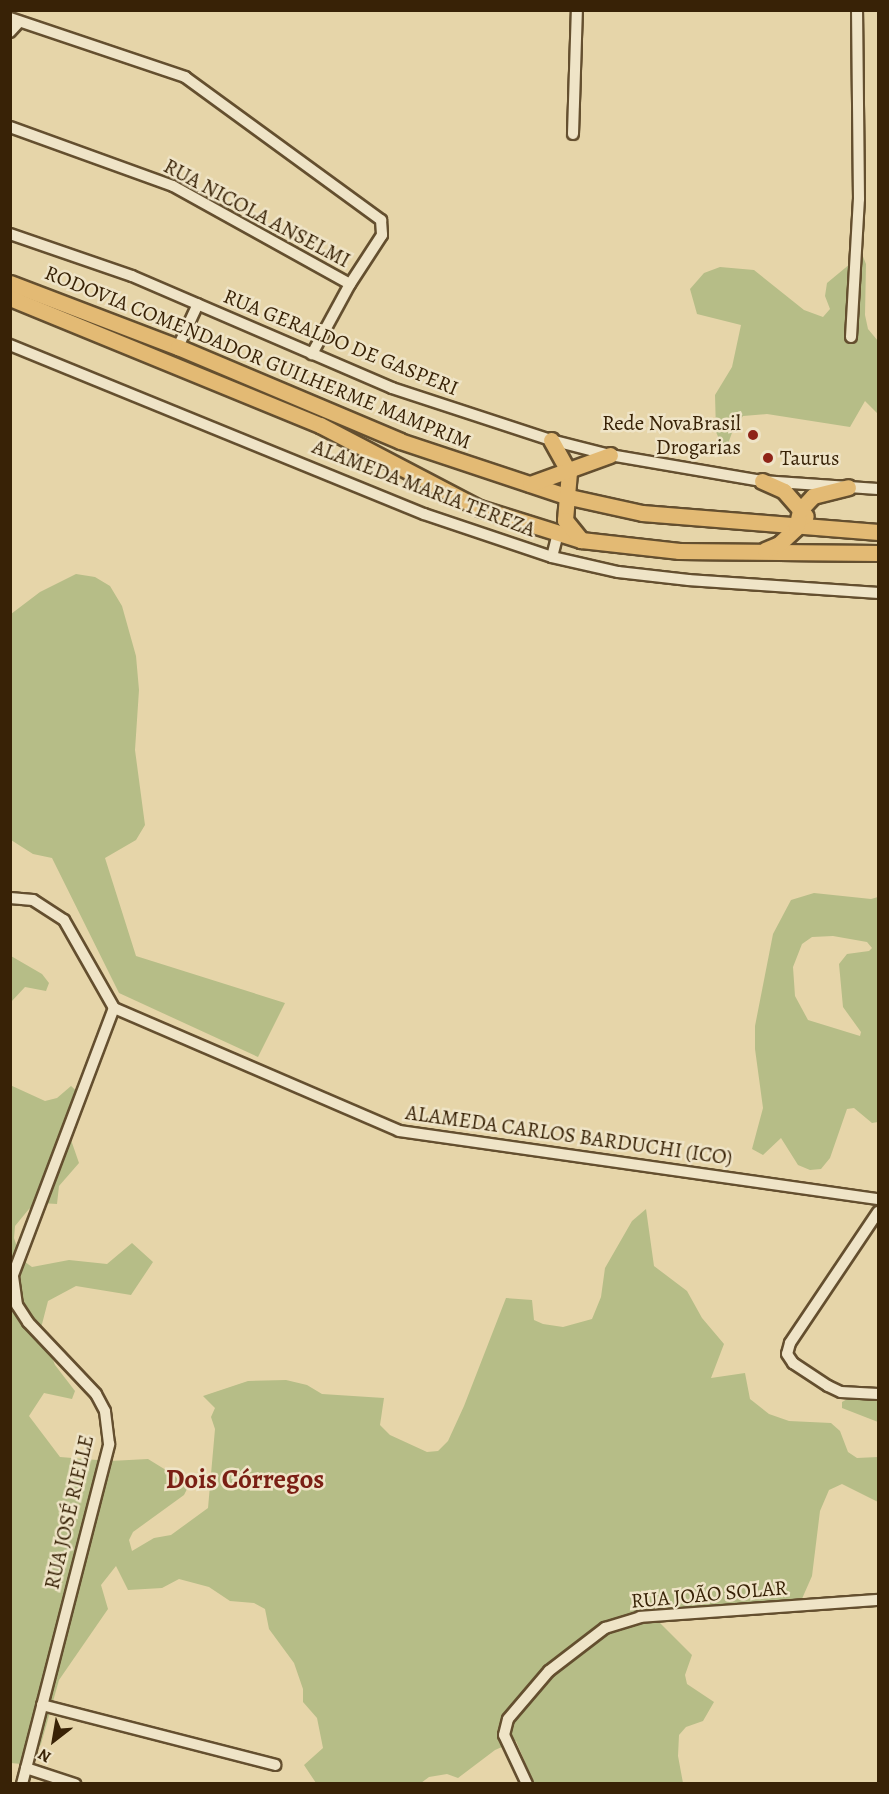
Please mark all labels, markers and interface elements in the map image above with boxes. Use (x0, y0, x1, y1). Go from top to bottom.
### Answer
street label: RUA NICOLA ANSELMI (159, 153, 355, 273)
street label: RODOVIA COMENDADOR GUILHERME MAMPRIM (41, 260, 475, 454)
street label: RUA GERALDO DE GASPERI (220, 283, 462, 401)
place label: Rede NovaBrasil Drogarias (602, 410, 741, 460)
marker: Rede NovaBrasil Drogarias (746, 428, 760, 442)
street label: ALAMEDA MARIA TEREZA (309, 434, 539, 542)
place label: Taurus (780, 445, 839, 471)
marker: Taurus (761, 451, 775, 465)
street label: ALAMEDA CARLOS BARDUCHI (ICO) (404, 1100, 734, 1170)
street label: RUA JOSÉ RIELLE (39, 1432, 99, 1592)
district label: Dois Córregos (166, 1464, 324, 1496)
street label: RUA JOÃO SOLAR (630, 1575, 788, 1613)
north arrow (24, 1710, 84, 1770)
text: N (34, 1743, 55, 1768)

